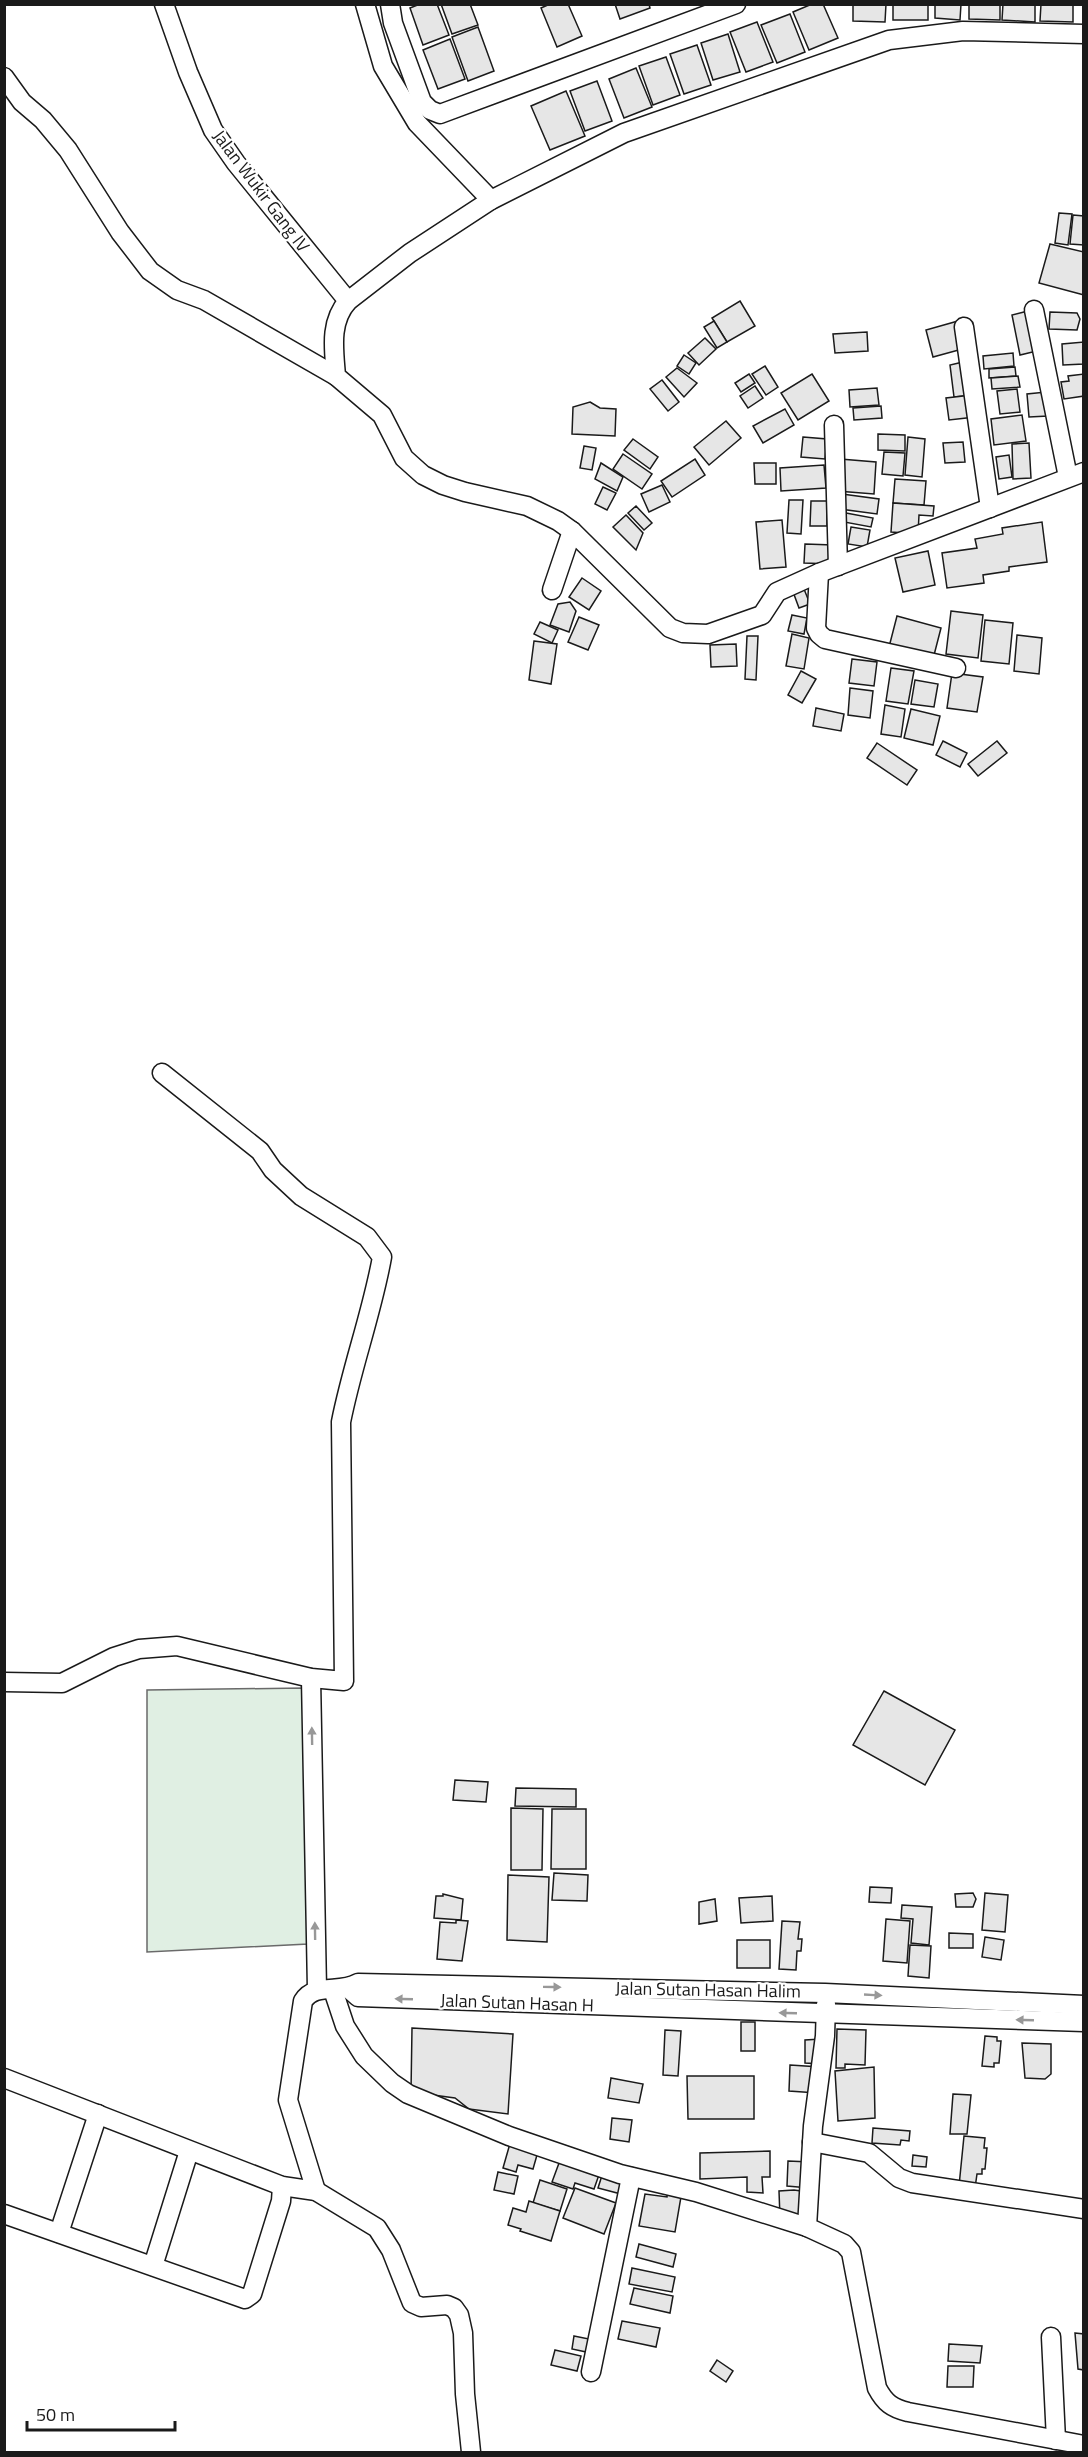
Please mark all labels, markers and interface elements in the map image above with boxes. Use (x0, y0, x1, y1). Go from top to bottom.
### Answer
street label: Jalan Wukir Gang IV (206, 124, 317, 258)
one-way arrow (307, 1727, 317, 1746)
one-way arrow (310, 1922, 320, 1941)
street label: Jalan Sutan Hasan Halim (615, 1974, 801, 2005)
one-way arrow (543, 1982, 562, 1992)
street label: Jalan Sutan Hasan H (440, 1986, 594, 2019)
one-way arrow (864, 1991, 883, 2000)
one-way arrow (395, 1994, 414, 2003)
one-way arrow (779, 2008, 798, 2018)
one-way arrow (1016, 2015, 1035, 2025)
scale bar (27, 2394, 176, 2432)
text: 50 m (36, 2401, 75, 2428)

